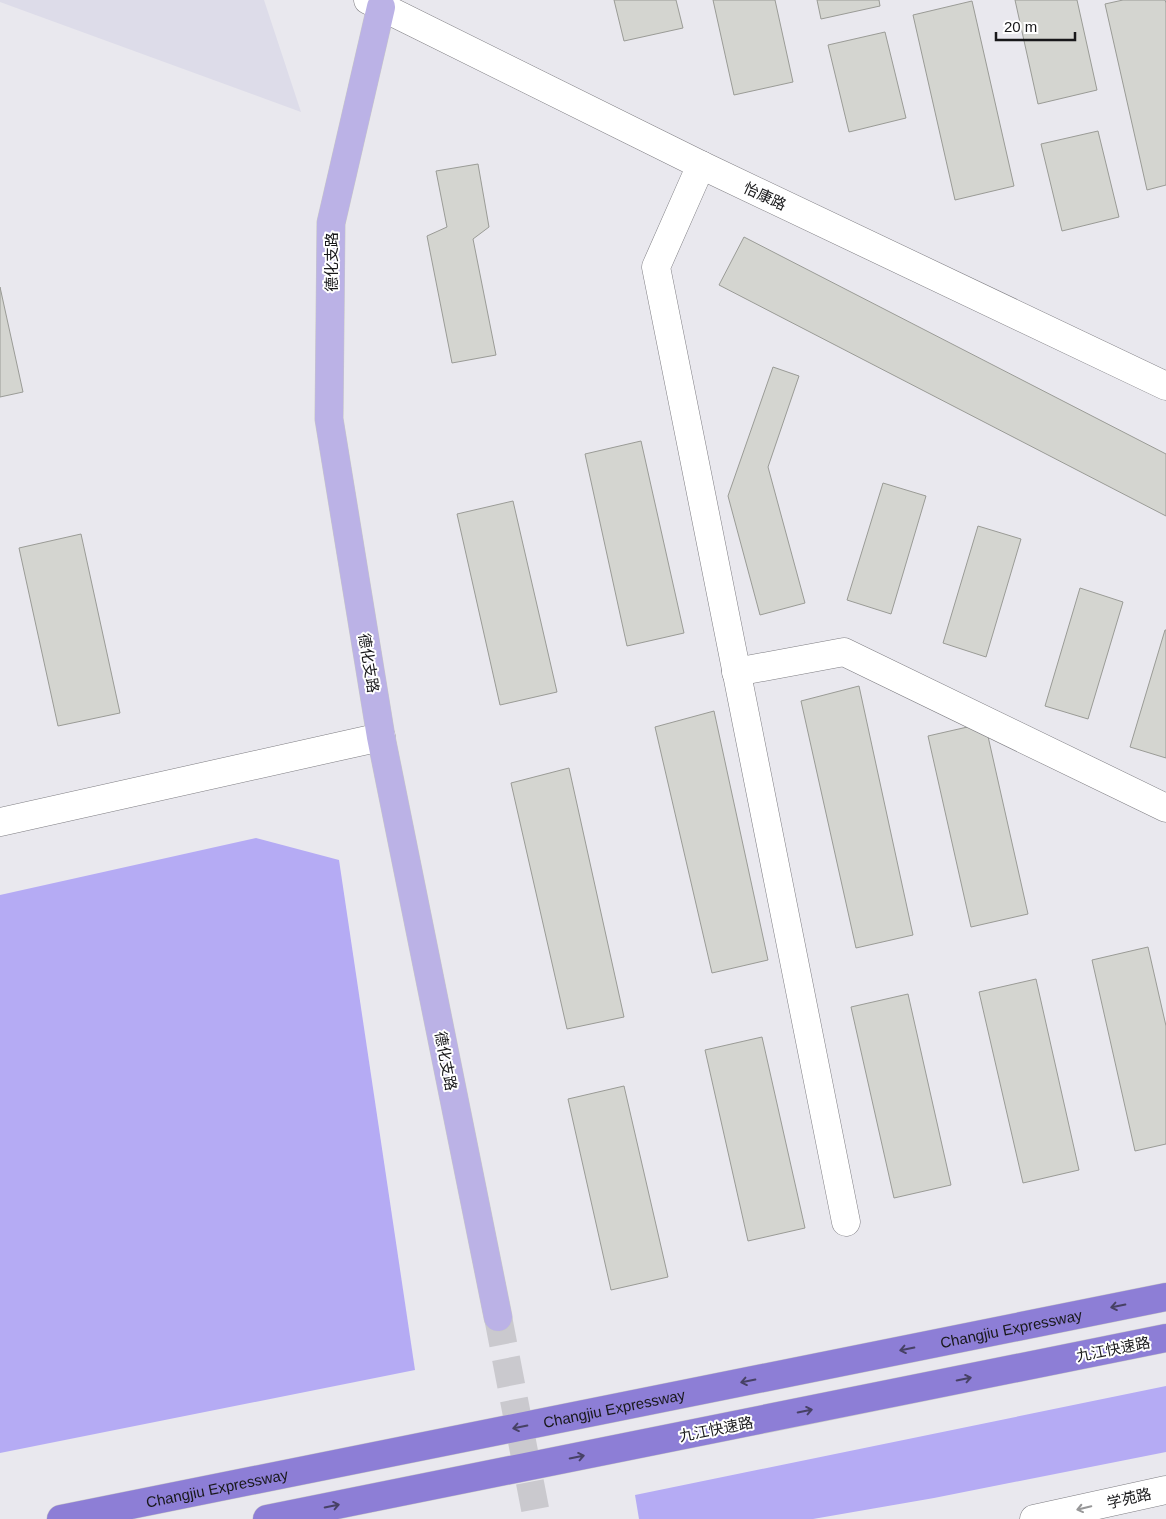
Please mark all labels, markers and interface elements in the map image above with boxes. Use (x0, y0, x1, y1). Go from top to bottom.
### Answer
scale bar (996, 10, 1075, 42)
text: 20 m (1004, 18, 1037, 35)
street label: 怡康路 (741, 179, 789, 213)
street label: 德化支路 (323, 232, 340, 292)
street label: 德化支路 (356, 632, 382, 694)
street label: 德化支路 (432, 1030, 460, 1092)
one-way arrow (1111, 1302, 1127, 1311)
street label: Changjiu Expressway (939, 1305, 1084, 1351)
street label: 九江快速路 (1075, 1333, 1151, 1365)
one-way arrow (900, 1344, 916, 1354)
one-way arrow (956, 1374, 972, 1383)
one-way arrow (741, 1376, 757, 1386)
street label: Changjiu Expressway (542, 1385, 687, 1430)
one-way arrow (796, 1406, 812, 1415)
street label: 九江快速路 (678, 1413, 754, 1445)
one-way arrow (513, 1422, 529, 1432)
one-way arrow (568, 1451, 584, 1461)
street label: Changjiu Expressway (144, 1465, 290, 1510)
street label: 学苑路 (1105, 1485, 1153, 1511)
one-way arrow (323, 1501, 339, 1510)
one-way arrow (1077, 1504, 1093, 1513)

